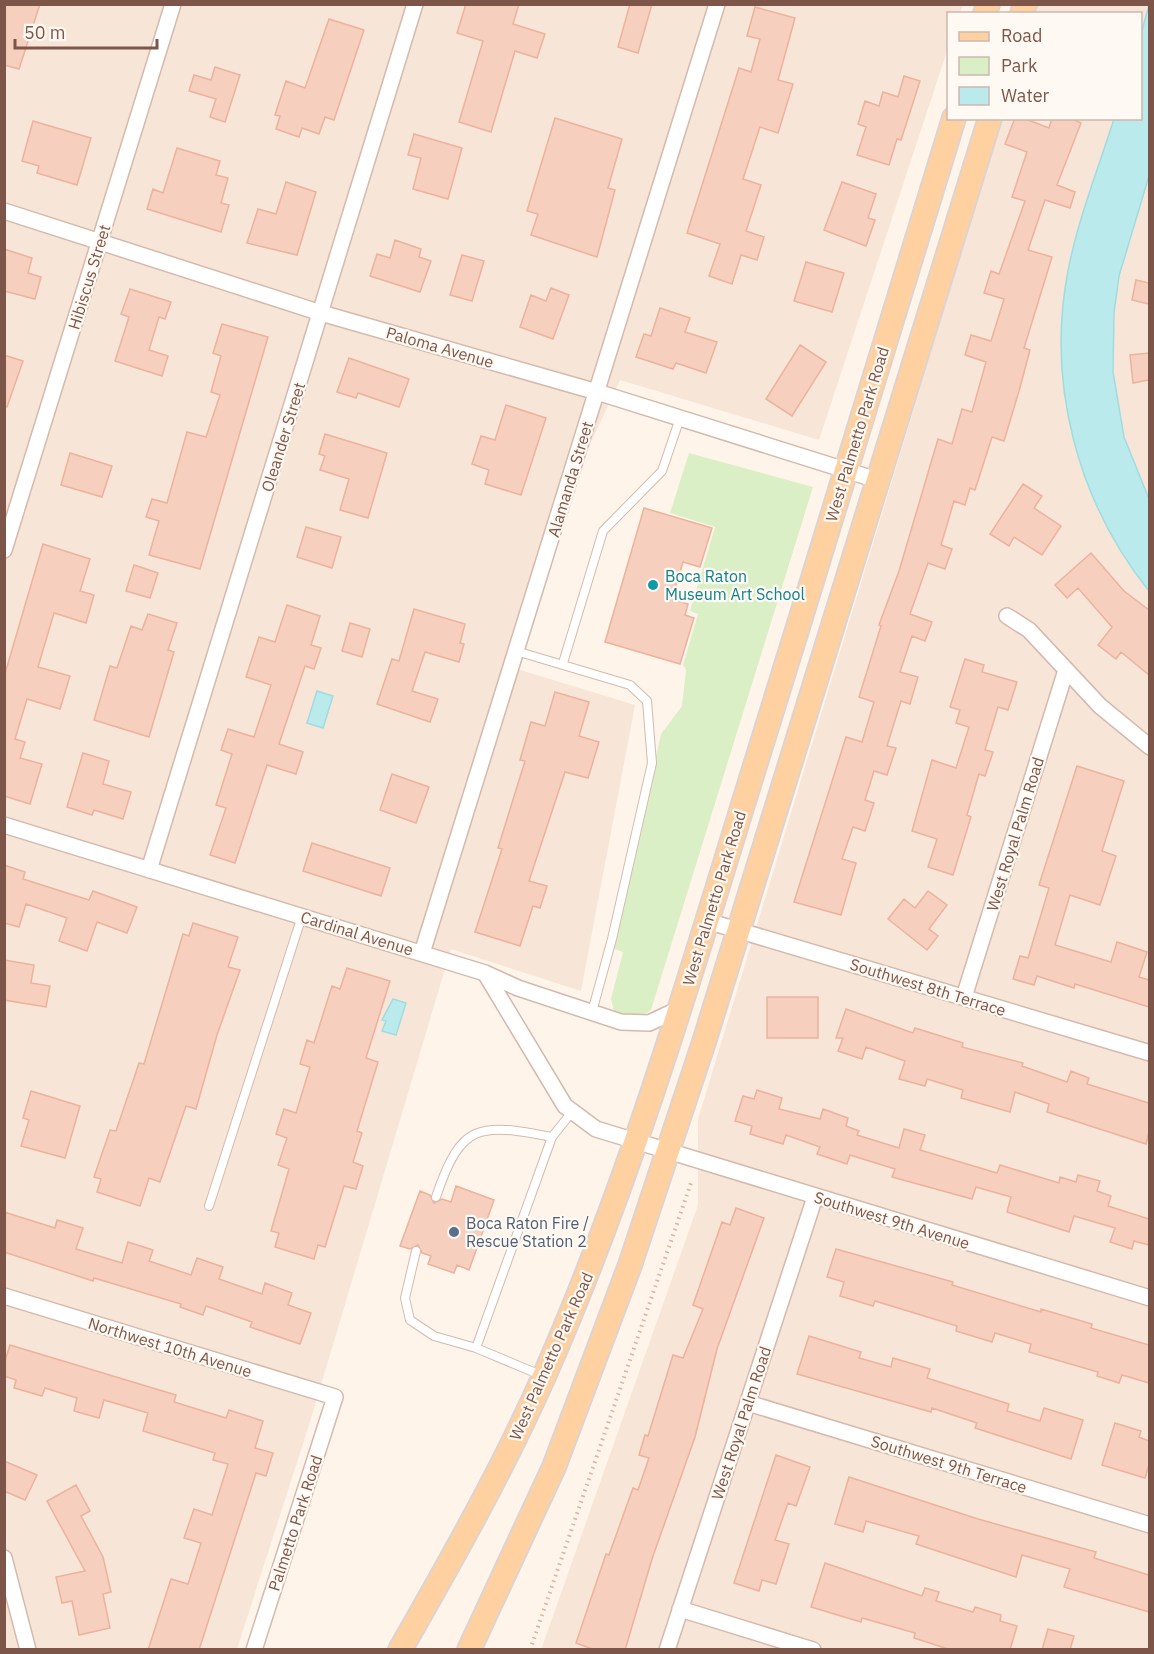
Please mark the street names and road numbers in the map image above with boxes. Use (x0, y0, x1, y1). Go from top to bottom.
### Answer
street label: Hibiscus Street (64, 222, 114, 332)
street label: Paloma Avenue (384, 322, 496, 372)
street label: West Palmetto Park Road (821, 344, 893, 524)
street label: Oleander Street (257, 380, 309, 494)
street label: Alamanda Street (543, 419, 597, 539)
street label: West Royal Palm Road (982, 754, 1048, 914)
street label: West Palmetto Park Road (678, 808, 750, 988)
street label: Cardinal Avenue (298, 906, 416, 960)
street label: Southwest 8th Terrace (848, 954, 1009, 1020)
street label: Southwest 9th Avenue (812, 1187, 972, 1253)
street label: West Palmetto Park Road (505, 1269, 597, 1443)
street label: Northwest 10th Avenue (86, 1313, 254, 1381)
street label: West Royal Palm Road (707, 1344, 775, 1502)
street label: Southwest 9th Terrace (869, 1431, 1030, 1497)
street label: Palmetto Park Road (264, 1452, 326, 1594)

